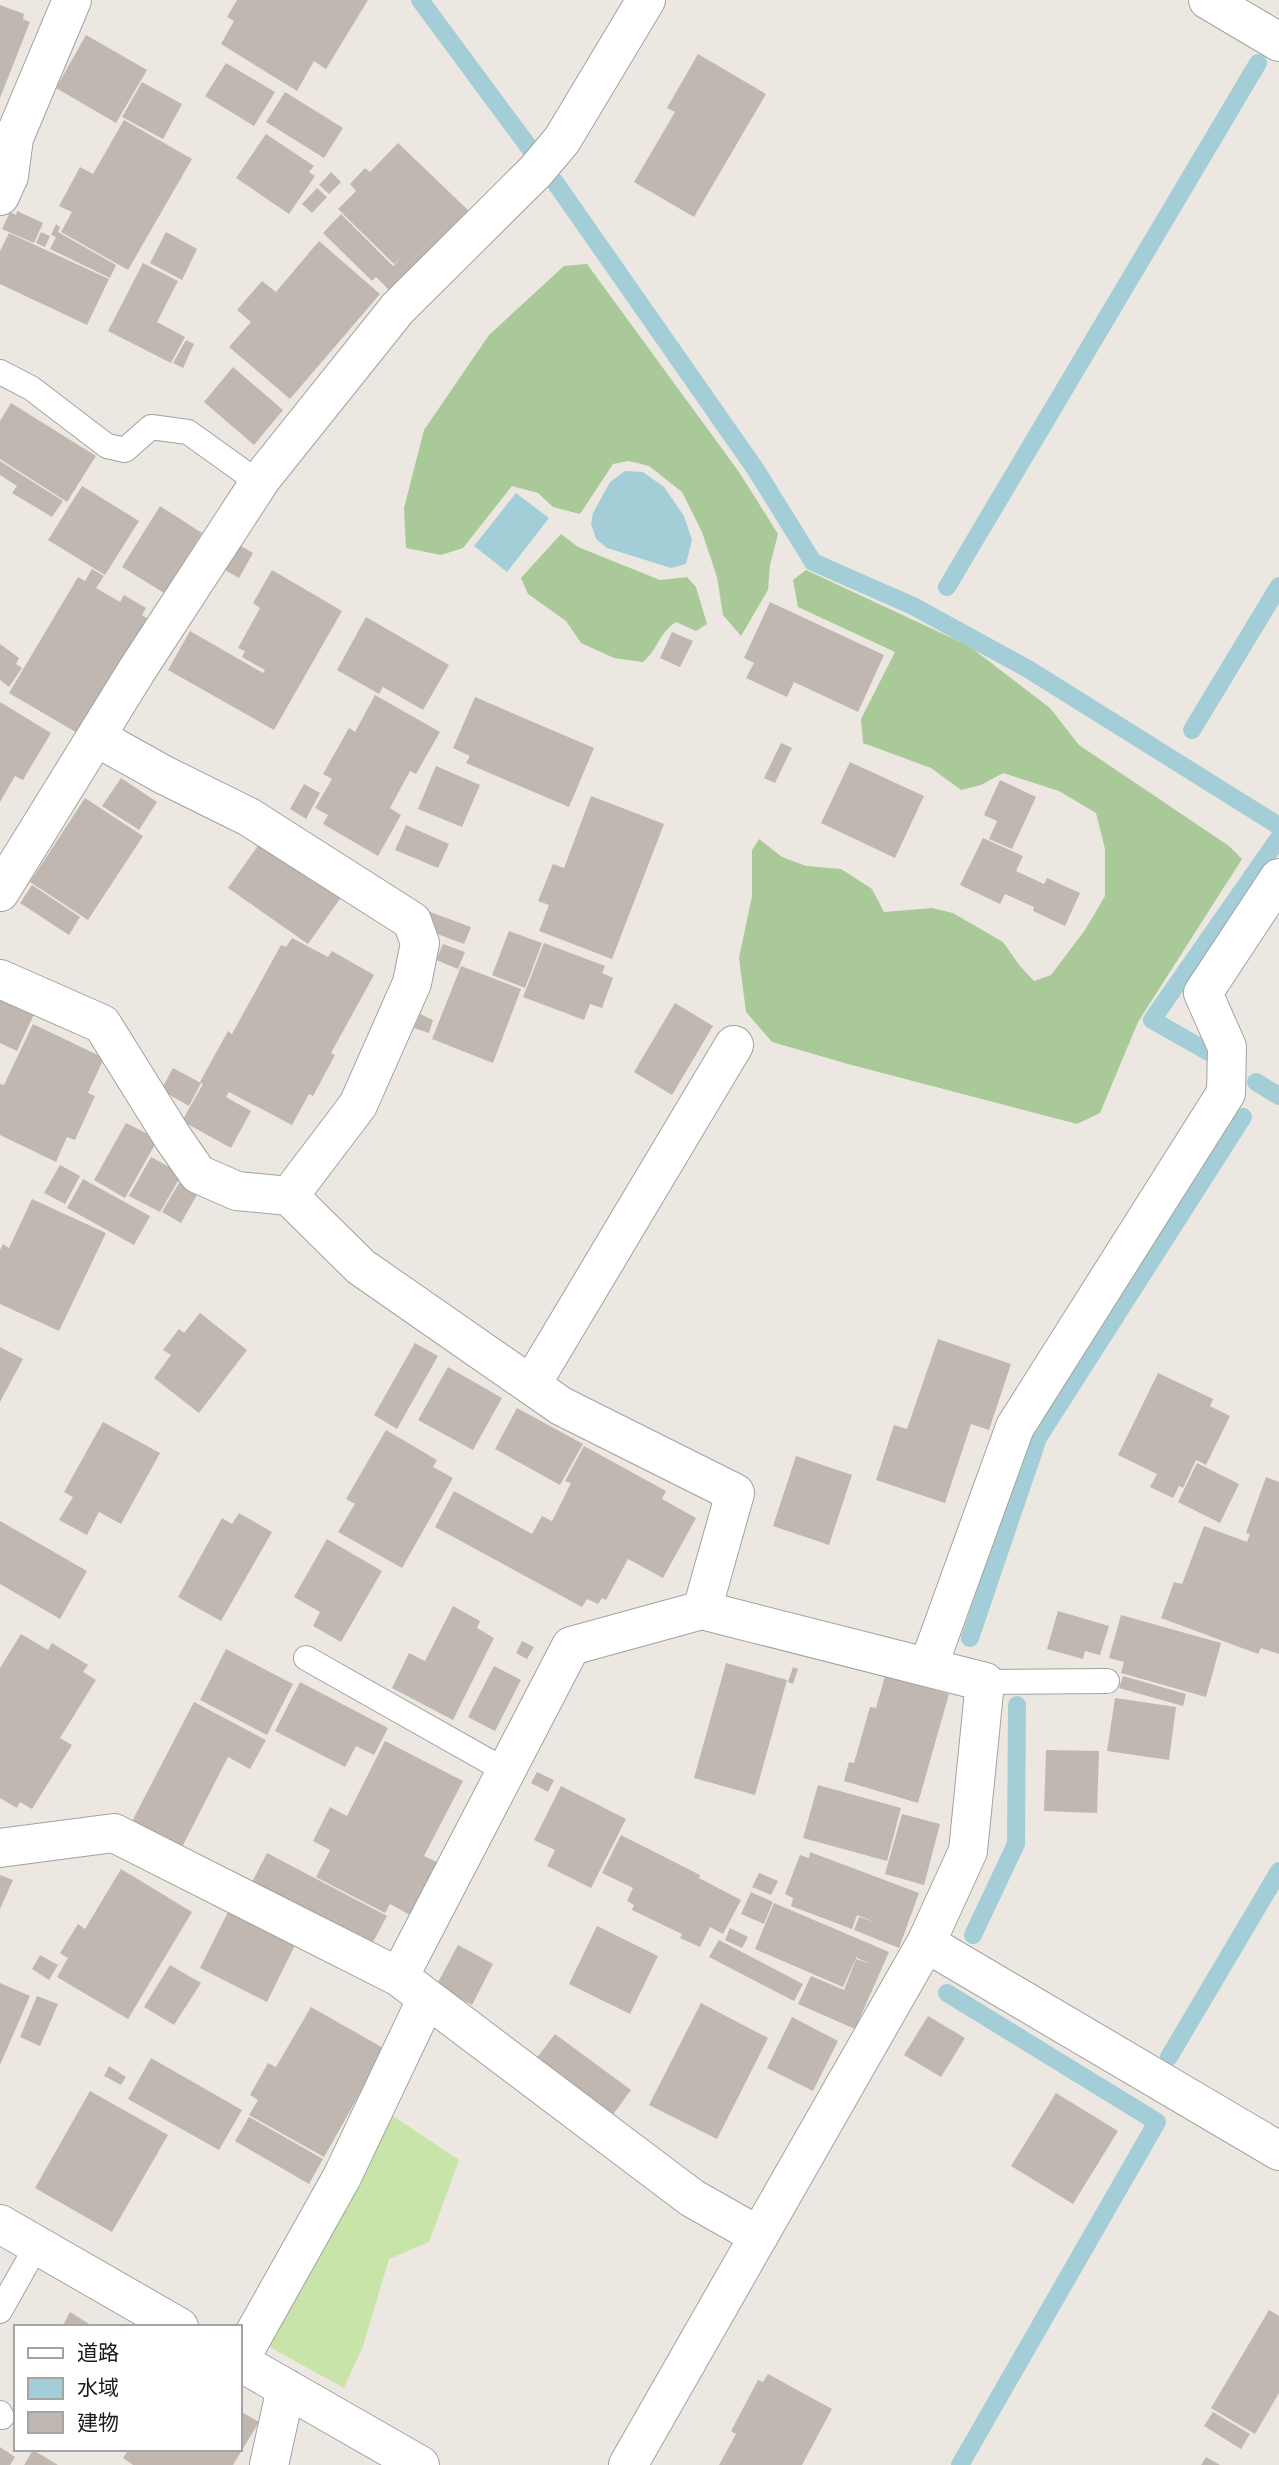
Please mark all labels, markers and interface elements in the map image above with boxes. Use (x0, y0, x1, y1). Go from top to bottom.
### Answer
legend (14, 2325, 242, 2451)
text: 道路 (77, 2340, 119, 2365)
text: 水域 (77, 2375, 119, 2400)
text: 建物 (77, 2410, 119, 2435)

